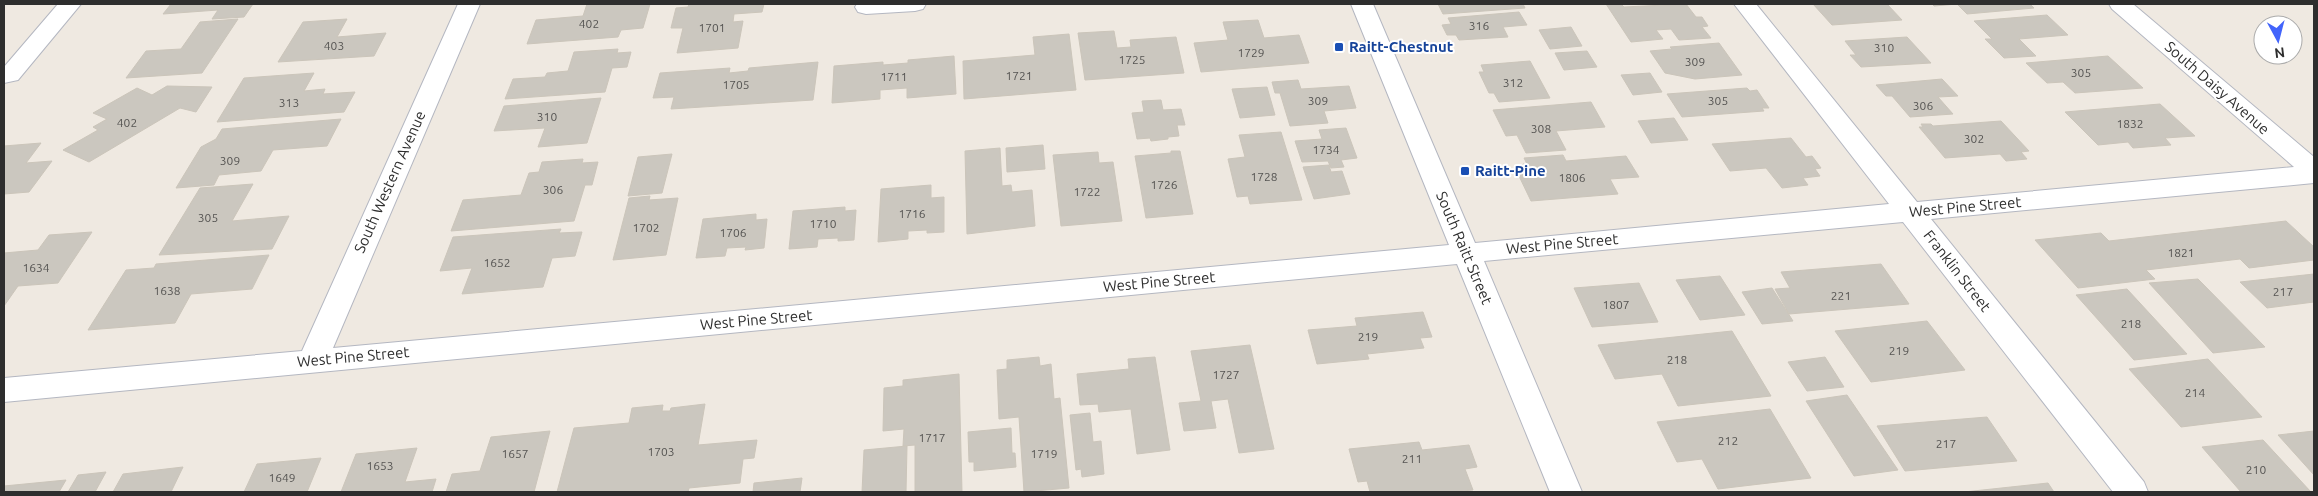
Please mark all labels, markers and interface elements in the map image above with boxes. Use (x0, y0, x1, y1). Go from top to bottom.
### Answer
north arrow (2253, 15, 2303, 65)
house number: 402 (579, 17, 599, 30)
house number: 316 (1469, 19, 1489, 32)
house number: 1701 (698, 21, 726, 34)
place label: Raitt-Chestnut (1349, 38, 1454, 55)
street label: South Daisy Avenue (2162, 38, 2273, 138)
house number: 403 (324, 39, 344, 52)
marker: Raitt-Chestnut (1333, 41, 1345, 53)
house number: 310 (1874, 41, 1894, 54)
text: N (2273, 44, 2286, 61)
house number: 1729 (1237, 46, 1265, 59)
house number: 1725 (1118, 53, 1146, 66)
house number: 309 (1685, 55, 1705, 68)
house number: 305 (2071, 66, 2091, 79)
house number: 1721 (1005, 69, 1033, 82)
house number: 1711 (880, 70, 908, 83)
house number: 312 (1503, 76, 1523, 89)
house number: 1705 (722, 78, 750, 91)
house number: 309 (1308, 94, 1328, 107)
house number: 305 (1708, 94, 1728, 107)
house number: 313 (279, 96, 299, 109)
house number: 306 (1913, 99, 1933, 112)
street label: South Western Avenue (350, 108, 429, 256)
house number: 310 (537, 110, 557, 123)
house number: 402 (117, 116, 137, 129)
house number: 1832 (2116, 117, 2144, 130)
house number: 308 (1531, 122, 1551, 135)
house number: 302 (1964, 132, 1984, 145)
house number: 1734 (1312, 143, 1340, 156)
house number: 309 (220, 154, 240, 167)
place label: Raitt-Pine (1475, 162, 1546, 179)
marker: Raitt-Pine (1459, 165, 1471, 177)
house number: 1728 (1250, 170, 1278, 183)
house number: 1806 (1558, 171, 1586, 184)
house number: 1726 (1150, 178, 1178, 191)
house number: 306 (543, 183, 563, 196)
house number: 1722 (1073, 185, 1101, 198)
street label: South Raitt Street (1433, 189, 1496, 307)
street label: West Pine Street (1908, 193, 2022, 220)
house number: 1716 (898, 207, 926, 220)
house number: 305 (198, 211, 218, 224)
house number: 1710 (809, 217, 837, 230)
house number: 1702 (632, 221, 660, 234)
house number: 1706 (719, 226, 747, 239)
street label: Franklin Street (1920, 227, 1995, 315)
street label: West Pine Street (1505, 230, 1619, 257)
house number: 1821 (2167, 246, 2195, 259)
house number: 1652 (483, 256, 511, 269)
house number: 1634 (22, 261, 50, 274)
street label: West Pine Street (1102, 268, 1216, 295)
house number: 1638 (153, 284, 181, 297)
house number: 217 (2273, 285, 2293, 298)
house number: 221 (1831, 289, 1851, 302)
house number: 1807 (1602, 298, 1630, 311)
street label: West Pine Street (699, 306, 813, 333)
house number: 218 (2121, 317, 2141, 330)
house number: 219 (1358, 330, 1378, 343)
street label: West Pine Street (296, 343, 410, 370)
house number: 219 (1889, 344, 1909, 357)
house number: 218 (1667, 353, 1687, 366)
house number: 1727 (1212, 368, 1240, 381)
house number: 214 (2185, 386, 2205, 399)
house number: 1717 (918, 431, 946, 444)
house number: 212 (1718, 434, 1738, 447)
house number: 217 (1936, 437, 1956, 450)
house number: 1703 (647, 445, 675, 458)
house number: 1657 (501, 447, 529, 460)
house number: 1719 (1030, 447, 1058, 460)
house number: 211 (1402, 452, 1422, 465)
house number: 1653 (366, 459, 394, 472)
house number: 210 (2246, 463, 2266, 476)
house number: 1649 (268, 471, 296, 484)

